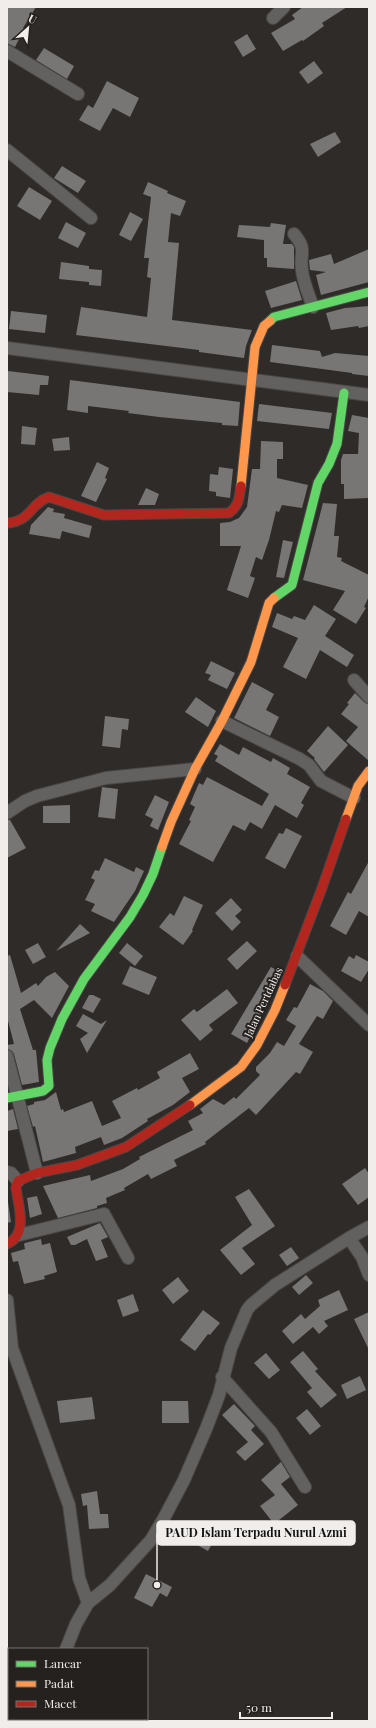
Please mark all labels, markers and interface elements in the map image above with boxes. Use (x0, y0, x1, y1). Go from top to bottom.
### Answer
north arrow (8, 8, 48, 48)
text: U (26, 10, 40, 27)
street label: Jalan Pertdabas (240, 964, 286, 1040)
callout: PAUD Islam Terpadu Nurul Azmi (157, 1521, 355, 1545)
text: PAUD Islam Terpadu Nurul Azmi (165, 1524, 347, 1540)
legend (8, 1648, 148, 1720)
text: Lancar (44, 1655, 82, 1671)
text: Padat (44, 1675, 75, 1691)
scale bar (240, 1694, 332, 1720)
text: Macet (44, 1695, 77, 1711)
text: 50 m (246, 1699, 272, 1715)

